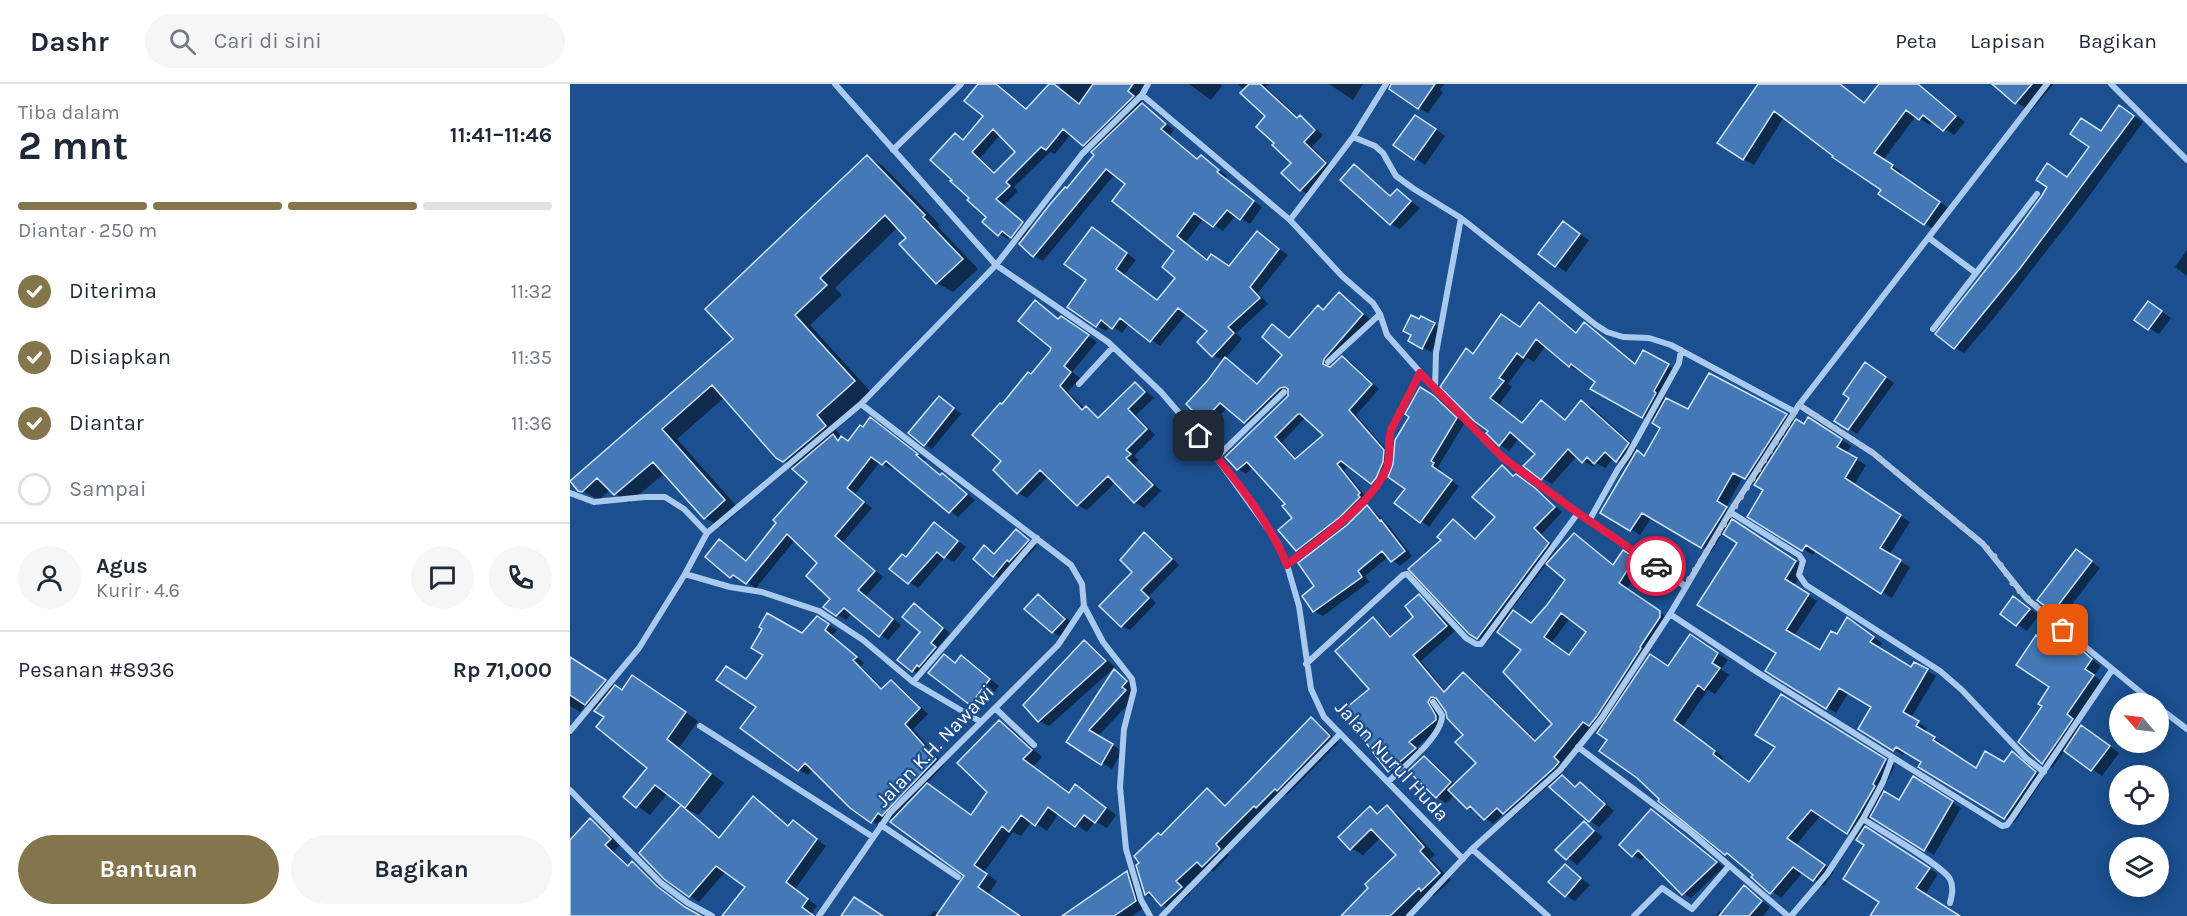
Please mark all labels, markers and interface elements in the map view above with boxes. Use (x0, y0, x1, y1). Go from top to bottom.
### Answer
search box (145, 14, 565, 68)
text: Dashr (30, 25, 109, 58)
icon: search (166, 25, 199, 58)
text: Cari di sini (214, 28, 322, 54)
text: Peta (1895, 29, 1937, 53)
text: Lapisan (1970, 29, 2045, 53)
text: Bagikan (2078, 29, 2157, 53)
text: Tiba dalam (18, 101, 120, 124)
text: 11:41–11:46 (450, 122, 552, 148)
text: 2 mnt (18, 123, 128, 169)
text: Diantar · 250 m (18, 219, 157, 242)
icon: check (18, 275, 51, 308)
text: Diterima (69, 278, 157, 304)
text: 11:32 (511, 280, 552, 303)
icon: check (18, 341, 51, 374)
text: Disiapkan (69, 344, 171, 370)
text: 11:35 (511, 346, 552, 369)
icon: check (18, 407, 51, 440)
text: Diantar (69, 410, 144, 436)
pin (1173, 410, 1224, 461)
text: 11:36 (511, 412, 552, 435)
icon: home (1182, 419, 1215, 452)
text: Sampai (69, 476, 147, 502)
courier (1626, 536, 1686, 596)
button: person (18, 546, 81, 609)
button: chat (411, 546, 474, 609)
button: phone (489, 546, 552, 609)
icon: car (1640, 550, 1673, 583)
text: Agus (96, 553, 148, 579)
text: Kurir · 4.6 (96, 579, 180, 602)
pin (2037, 604, 2088, 655)
icon: bag (2046, 613, 2079, 646)
text: Pesanan #8936 (18, 657, 175, 683)
text: Rp 71,000 (453, 657, 552, 683)
street label: Jalan K.H. Nawawi (871, 680, 999, 812)
north arrow (2109, 693, 2169, 753)
map controls (2109, 693, 2169, 897)
street label: Jalan Nurul Huda (1330, 696, 1454, 826)
button: locate (2109, 765, 2169, 825)
button: Bantuan (18, 835, 279, 904)
button: Bagikan (291, 835, 552, 904)
button: layers (2109, 837, 2169, 897)

